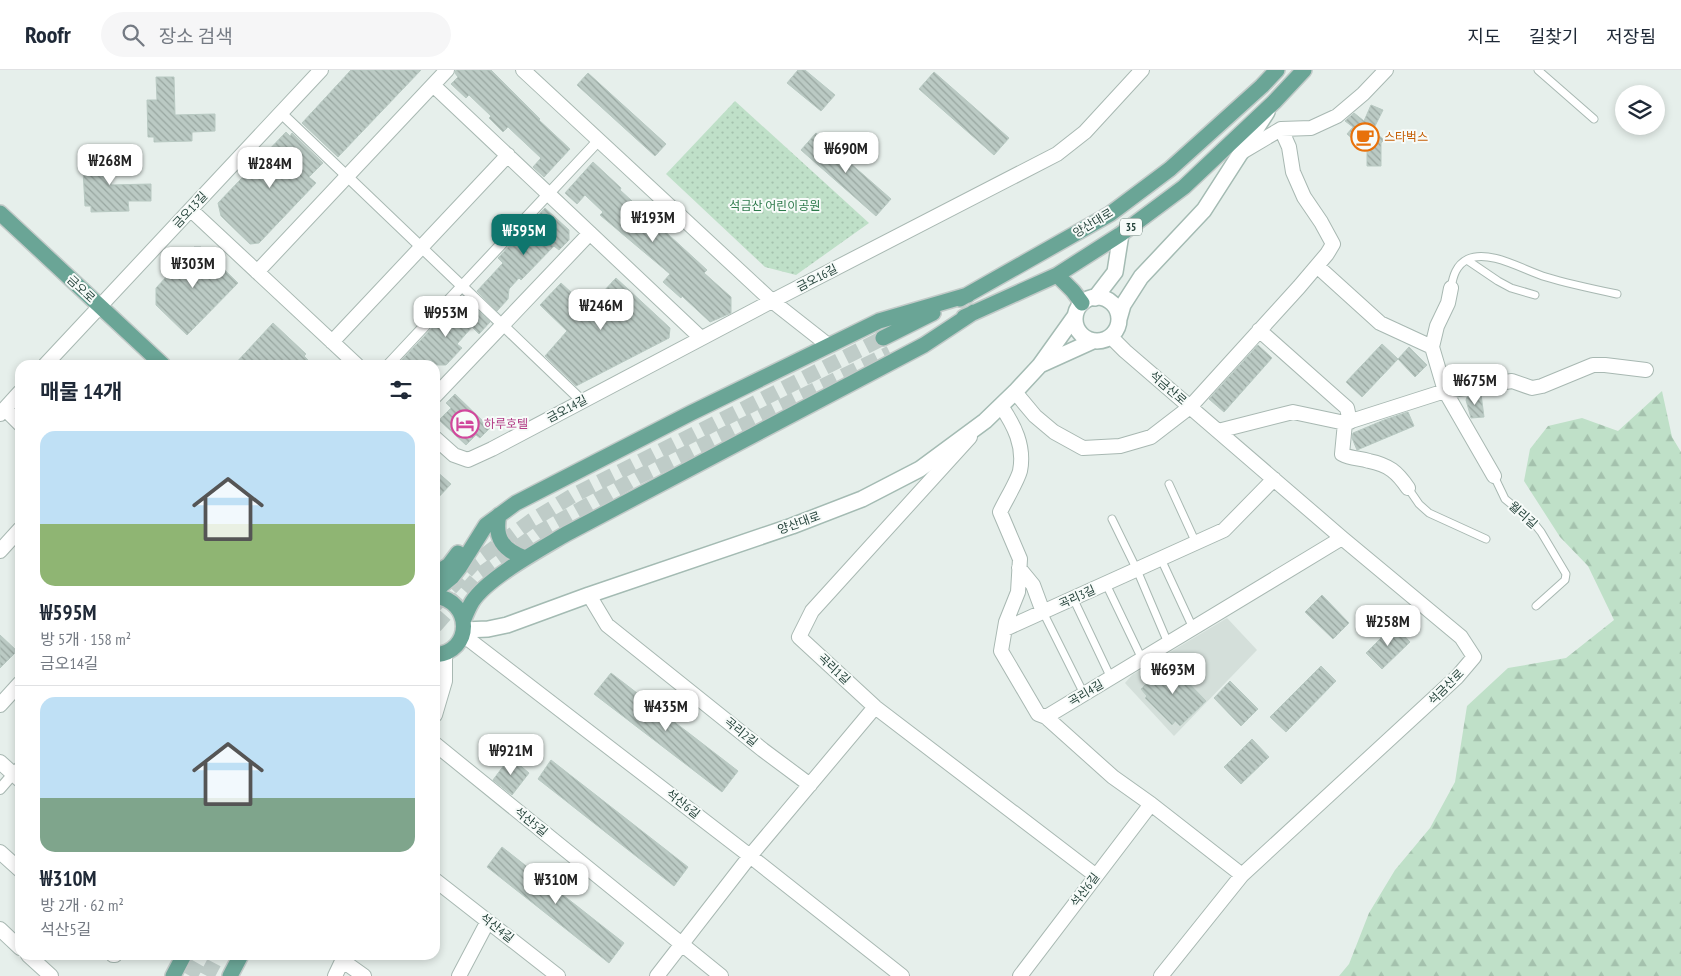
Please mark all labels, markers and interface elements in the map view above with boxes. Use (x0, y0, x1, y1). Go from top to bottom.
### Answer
search box (101, 12, 451, 57)
text: Roofr (25, 19, 71, 50)
icon: search (119, 21, 147, 49)
text: 장소 검색 (159, 24, 233, 48)
text: 지도 (1468, 25, 1501, 48)
text: 길찾기 (1529, 25, 1578, 48)
text: 저장됨 (1606, 25, 1656, 48)
map controls (1615, 85, 1665, 135)
button: layers (1615, 85, 1665, 135)
cafe icon: 스타벅스 (1350, 122, 1380, 152)
place label: 스타벅스 (1384, 129, 1428, 144)
pin: ₩690M (811, 132, 881, 174)
text: ₩690M (824, 138, 868, 158)
pin: ₩268M (75, 144, 145, 186)
pin: ₩284M (235, 146, 305, 189)
text: ₩268M (88, 150, 132, 170)
text: ₩284M (248, 153, 292, 173)
street label: 금오13길 (169, 188, 210, 231)
park label: 석금산 어린이공원 (730, 198, 820, 213)
pin: ₩193M (618, 200, 688, 243)
street label: 양산대로 (1070, 205, 1116, 240)
text: ₩193M (631, 207, 675, 227)
pin: ₩595M (489, 214, 559, 256)
road number: 35 (1120, 218, 1142, 236)
text: ₩595M (502, 220, 546, 240)
pin: ₩303M (158, 246, 228, 289)
text: ₩303M (171, 253, 215, 273)
street label: 금오16길 (794, 261, 840, 294)
street label: 금오로 (64, 272, 99, 305)
pin: ₩246M (566, 288, 636, 331)
text: ₩246M (579, 295, 623, 315)
pin: ₩953M (411, 296, 481, 338)
text: ₩953M (424, 302, 468, 322)
pin: ₩675M (1440, 364, 1510, 406)
street label: 석금산로 (1147, 367, 1190, 408)
text: ₩675M (1453, 370, 1497, 390)
icon: filters (387, 376, 415, 404)
text: 매물 14개 (40, 378, 122, 405)
street label: 금오14길 (544, 392, 590, 425)
hotel icon: 하루호텔 (450, 409, 480, 439)
place label: 하루호텔 (484, 416, 528, 431)
icon: home (183, 464, 273, 554)
street label: 월리길 (1506, 498, 1541, 531)
street label: 양산대로 (776, 508, 822, 537)
street label: 곡리3길 (1056, 582, 1097, 611)
text: ₩595M (40, 599, 96, 626)
pin: ₩258M (1353, 604, 1423, 647)
text: ₩258M (1366, 611, 1410, 631)
text: 방 5개 · 158 m² (40, 629, 131, 649)
street label: 곡리1길 (815, 650, 854, 687)
pin: ₩693M (1138, 652, 1208, 695)
text: 금오14길 (40, 653, 99, 673)
text: ₩693M (1151, 659, 1195, 679)
street label: 석금산로 (1425, 666, 1467, 708)
street label: 곡리4길 (1065, 676, 1106, 709)
pin: ₩435M (631, 690, 701, 732)
text: ₩435M (644, 696, 688, 716)
street label: 곡리2길 (722, 714, 761, 750)
icon: home (183, 729, 273, 819)
pin: ₩921M (476, 734, 546, 776)
text: ₩921M (489, 740, 533, 760)
street label: 석산6길 (664, 786, 703, 821)
street label: 석산5길 (512, 804, 551, 840)
pin: ₩310M (521, 862, 591, 905)
text: ₩310M (40, 865, 96, 892)
text: ₩310M (534, 869, 578, 889)
street label: 석산6길 (1067, 870, 1102, 910)
text: 방 2개 · 62 m² (40, 895, 124, 915)
street label: 석산4길 (478, 910, 517, 945)
text: 석산5길 (40, 919, 91, 939)

